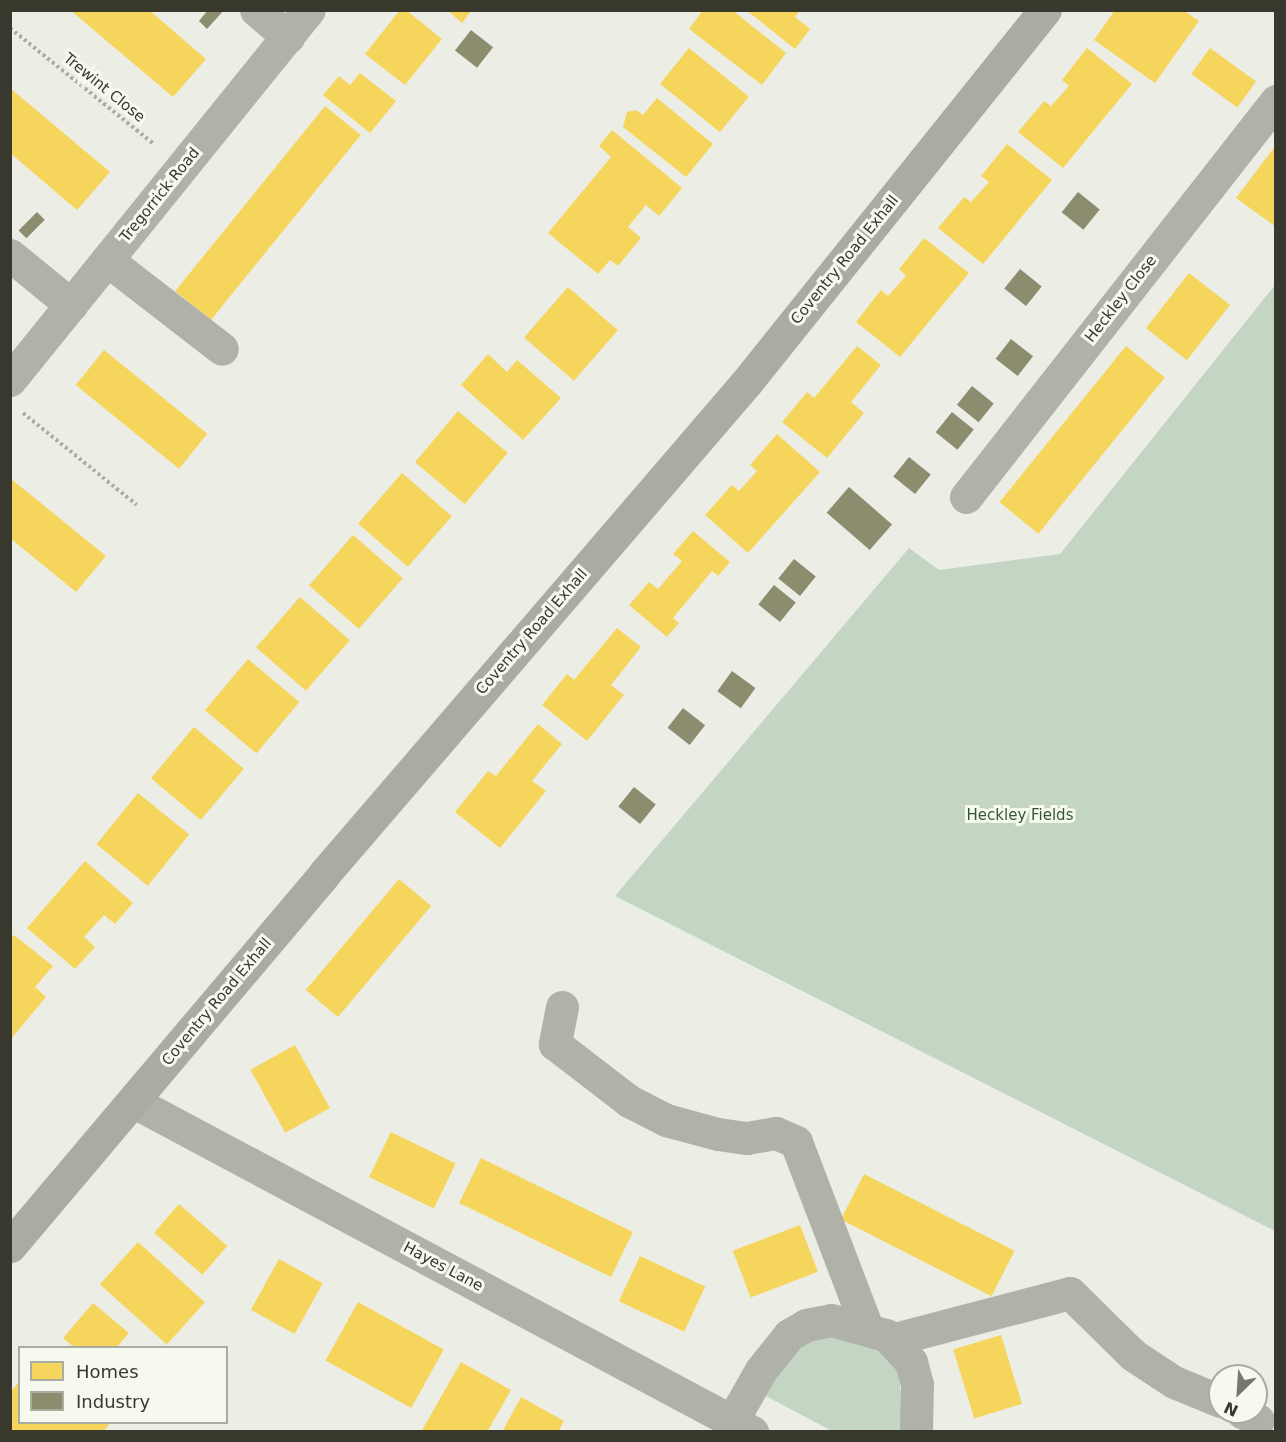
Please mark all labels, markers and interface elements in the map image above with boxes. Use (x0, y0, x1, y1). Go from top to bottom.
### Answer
street label: Trewint Close (60, 50, 148, 126)
street label: Tregorrick Road (116, 144, 204, 246)
street label: Coventry Road Exhall (787, 192, 903, 328)
street label: Heckley Close (1081, 252, 1161, 346)
street label: Coventry Road Exhall (472, 565, 592, 699)
park label: Heckley Fields (967, 807, 1073, 825)
street label: Coventry Road Exhall (158, 935, 276, 1069)
street label: Hayes Lane (400, 1239, 486, 1295)
legend (18, 1346, 228, 1424)
text: Homes (76, 1361, 139, 1382)
north arrow (1208, 1364, 1268, 1424)
text: Industry (76, 1391, 150, 1412)
text: N (1221, 1398, 1241, 1420)

